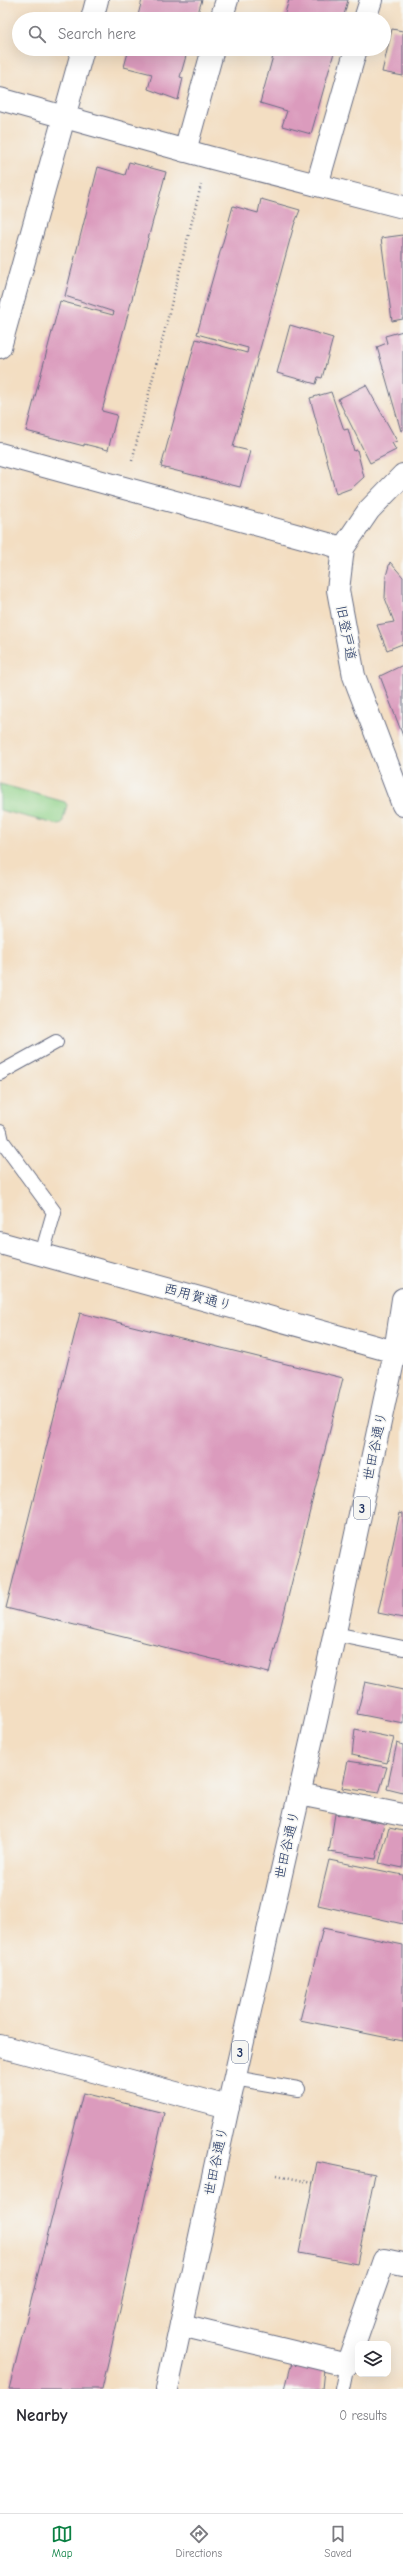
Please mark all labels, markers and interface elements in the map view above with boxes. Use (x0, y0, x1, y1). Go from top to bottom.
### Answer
search box (12, 12, 391, 56)
icon: search (26, 23, 48, 45)
text: Search here (58, 25, 136, 43)
street label: 旧登戸道 (332, 604, 360, 662)
street label: 西用賀通り (162, 1280, 234, 1314)
street label: 世田谷通り (359, 1410, 391, 1482)
road number: 3 (354, 1497, 370, 1519)
street label: 世田谷通り (271, 1809, 303, 1881)
road number: 3 (232, 2041, 248, 2063)
street label: 世田谷通り (200, 2125, 232, 2197)
map controls (355, 2341, 391, 2377)
button: layers (355, 2341, 391, 2377)
text: Nearby (16, 2406, 67, 2425)
text: 0 results (339, 2408, 387, 2423)
tab: Map (51, 2523, 73, 2560)
tab: Directions (175, 2523, 222, 2560)
tab: Saved (324, 2523, 352, 2560)

